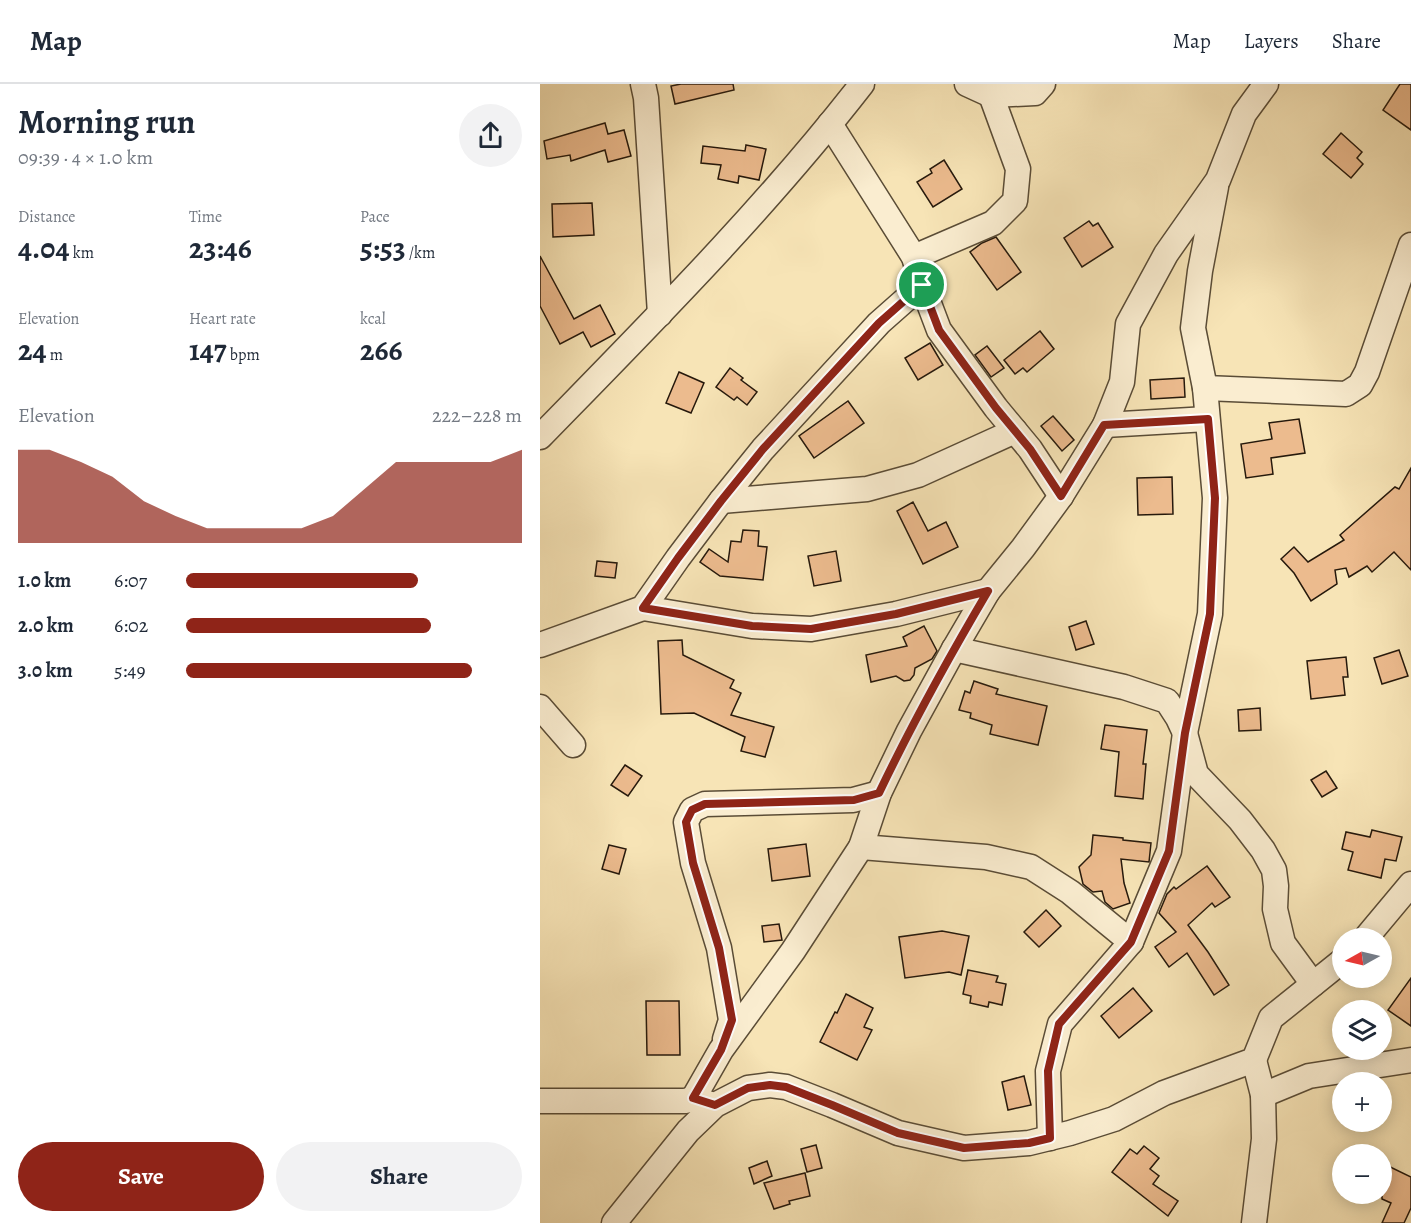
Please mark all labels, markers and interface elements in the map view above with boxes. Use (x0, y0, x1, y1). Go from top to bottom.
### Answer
text: Map (30, 22, 82, 60)
text: Map (1172, 27, 1211, 55)
text: Layers (1244, 27, 1299, 55)
text: Share (1332, 27, 1381, 55)
text: Morning run (18, 99, 195, 144)
button: share (459, 104, 522, 167)
text: 09:39 · 4 × 1.0 km (18, 144, 153, 171)
text: Distance (18, 206, 75, 228)
text: Time (189, 206, 222, 228)
text: Pace (360, 206, 390, 228)
text: 4.04 (18, 228, 70, 268)
text: 23:46 (189, 228, 252, 268)
text: 5:53 (360, 228, 406, 268)
text: km (70, 242, 94, 264)
text: /km (406, 242, 435, 264)
pin (896, 259, 947, 310)
icon: arrive (905, 268, 938, 301)
text: Elevation (18, 308, 79, 330)
text: Heart rate (189, 308, 256, 330)
text: kcal (360, 308, 386, 330)
text: 24 (18, 330, 47, 370)
text: 147 (189, 330, 227, 370)
text: 266 (360, 330, 403, 370)
text: m (47, 344, 63, 366)
text: bpm (227, 344, 260, 366)
text: Elevation (18, 402, 95, 429)
text: 222–228 m (432, 402, 522, 429)
text: 1.0 km (18, 567, 71, 594)
text: 6:07 (114, 567, 147, 594)
text: 2.0 km (18, 612, 74, 639)
text: 6:02 (114, 612, 148, 639)
text: 3.0 km (18, 657, 73, 684)
text: 5:49 (114, 657, 146, 684)
north arrow (1332, 928, 1392, 988)
map controls (1332, 928, 1392, 1204)
button: layers (1332, 1000, 1392, 1060)
button: + (1332, 1072, 1392, 1132)
button: Save (18, 1142, 264, 1211)
button: Share (276, 1142, 522, 1211)
button: − (1332, 1144, 1392, 1204)

